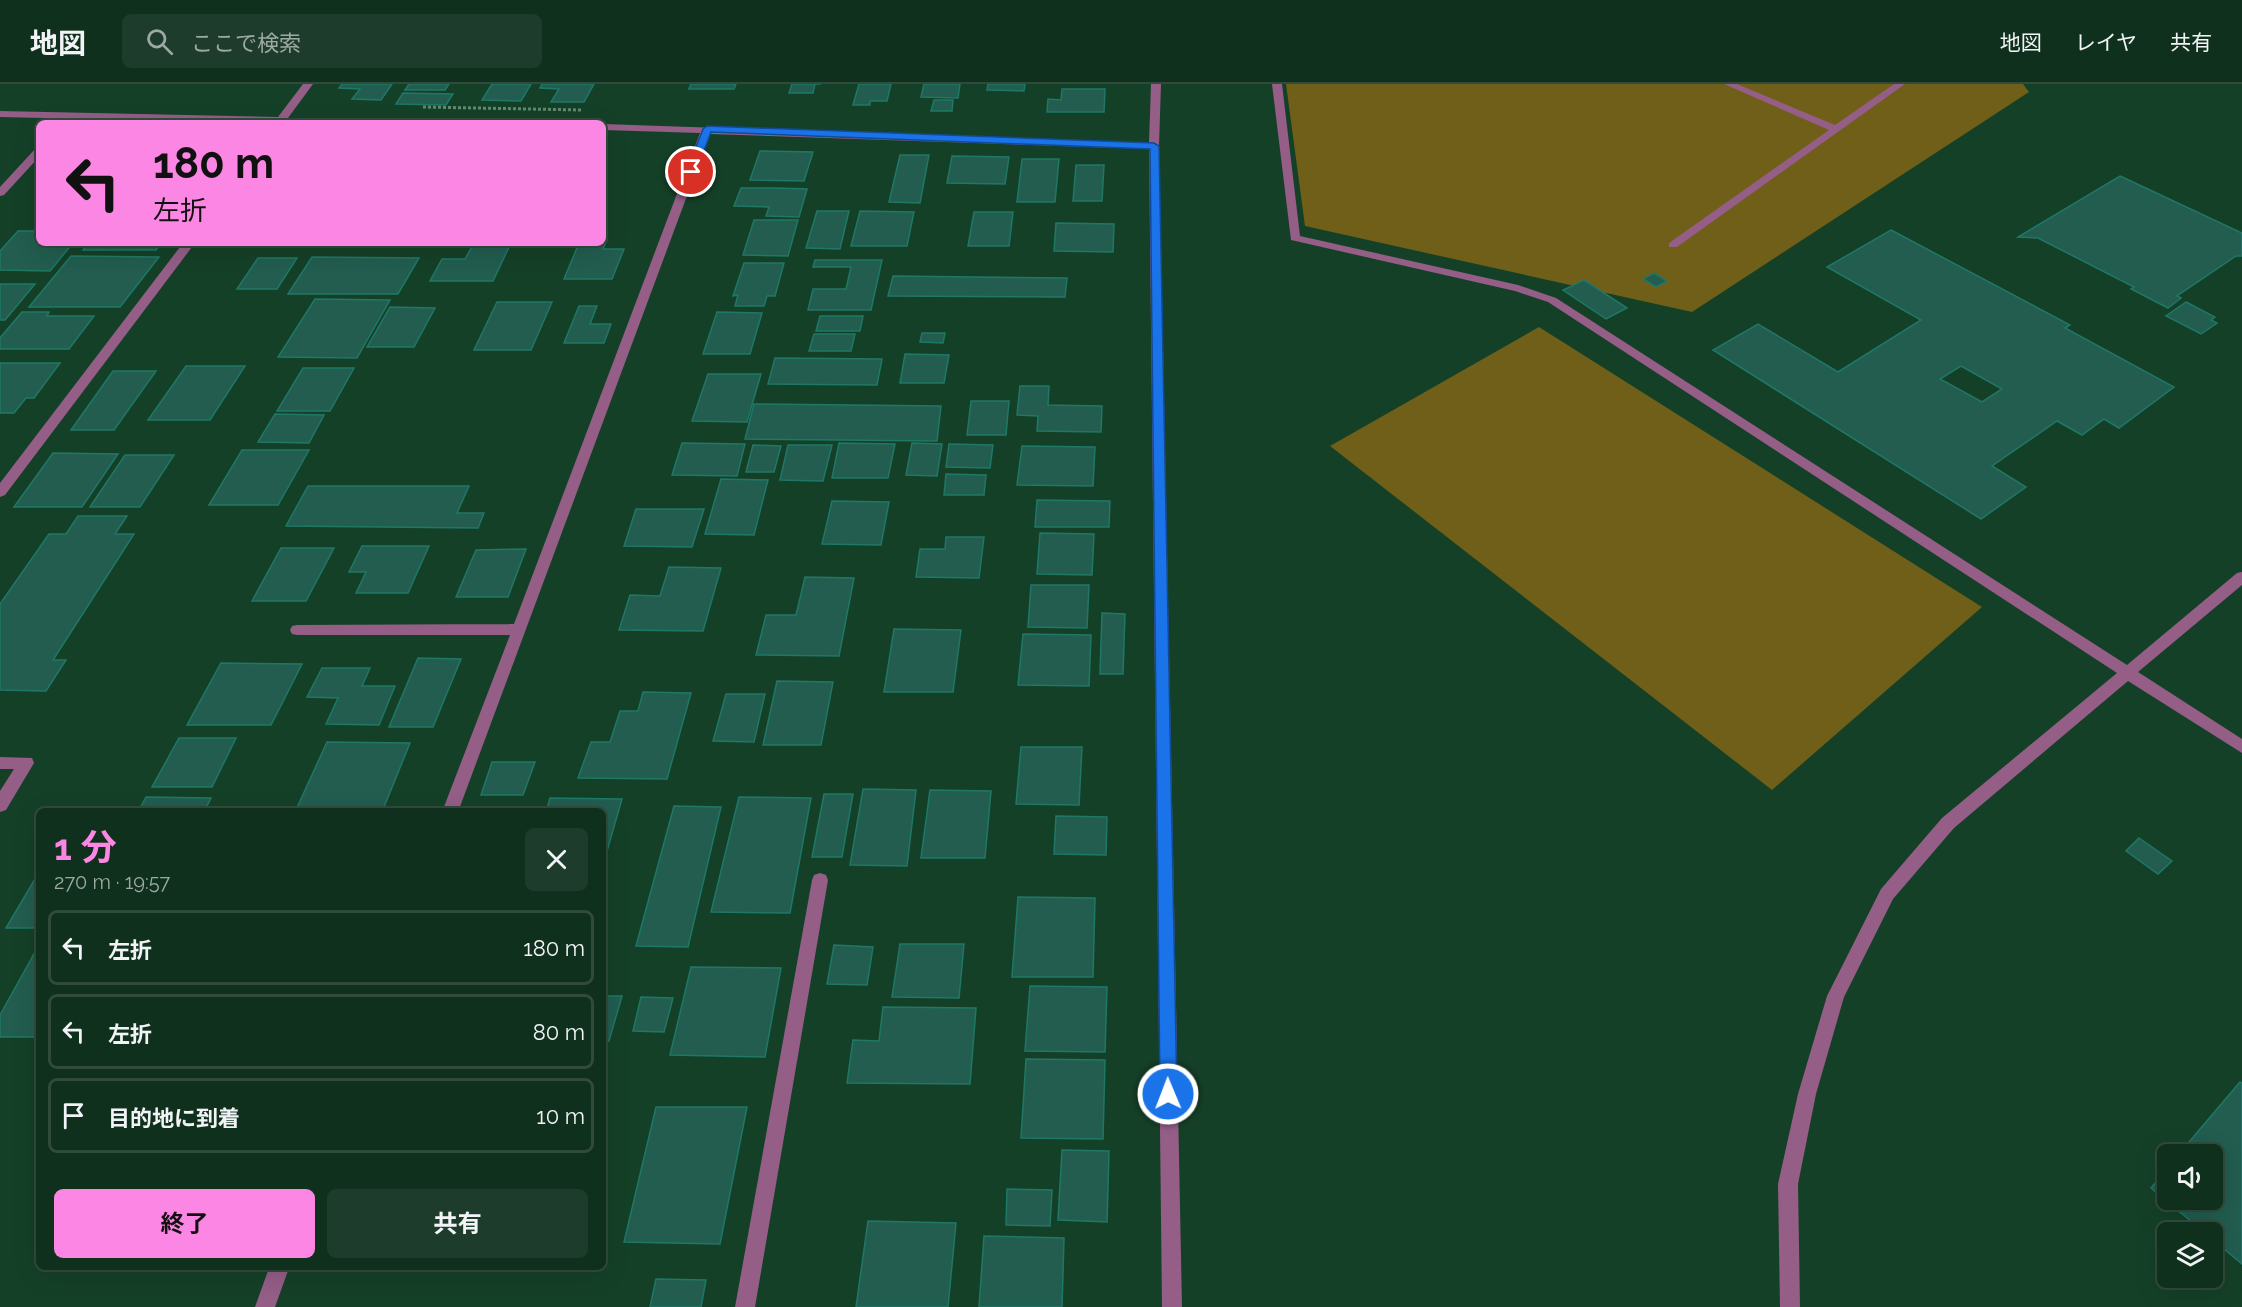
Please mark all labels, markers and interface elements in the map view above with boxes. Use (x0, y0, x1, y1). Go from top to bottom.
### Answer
search box (122, 14, 542, 68)
icon: search (143, 25, 176, 58)
text: 地図 (30, 27, 86, 60)
text: ここで検索 (191, 30, 301, 56)
text: 地図 (2000, 30, 2042, 55)
text: レイヤ (2075, 30, 2137, 55)
text: 共有 (2170, 30, 2212, 55)
text: 180 m (153, 139, 274, 188)
icon: left (54, 144, 132, 222)
pin (665, 146, 716, 197)
icon: arrive (674, 155, 707, 188)
text: 左折 (153, 195, 207, 226)
text: 1 分 (54, 826, 116, 868)
button: close (525, 828, 588, 891)
text: 270 m · 19:57 (54, 870, 170, 894)
icon: left (57, 931, 90, 964)
text: 180 m (523, 935, 585, 961)
text: 左折 (108, 937, 152, 963)
icon: left (57, 1015, 90, 1048)
text: 80 m (533, 1019, 585, 1045)
text: 左折 (108, 1021, 152, 1047)
position arrow (1136, 1062, 1200, 1126)
icon: arrive (57, 1099, 90, 1132)
text: 10 m (536, 1103, 585, 1129)
text: 目的地に到着 (108, 1105, 240, 1131)
map controls (2157, 1144, 2223, 1288)
button: sound (2157, 1144, 2223, 1210)
button: 終了 (54, 1189, 315, 1258)
button: 共有 (327, 1189, 588, 1258)
button: layers (2157, 1222, 2223, 1288)

